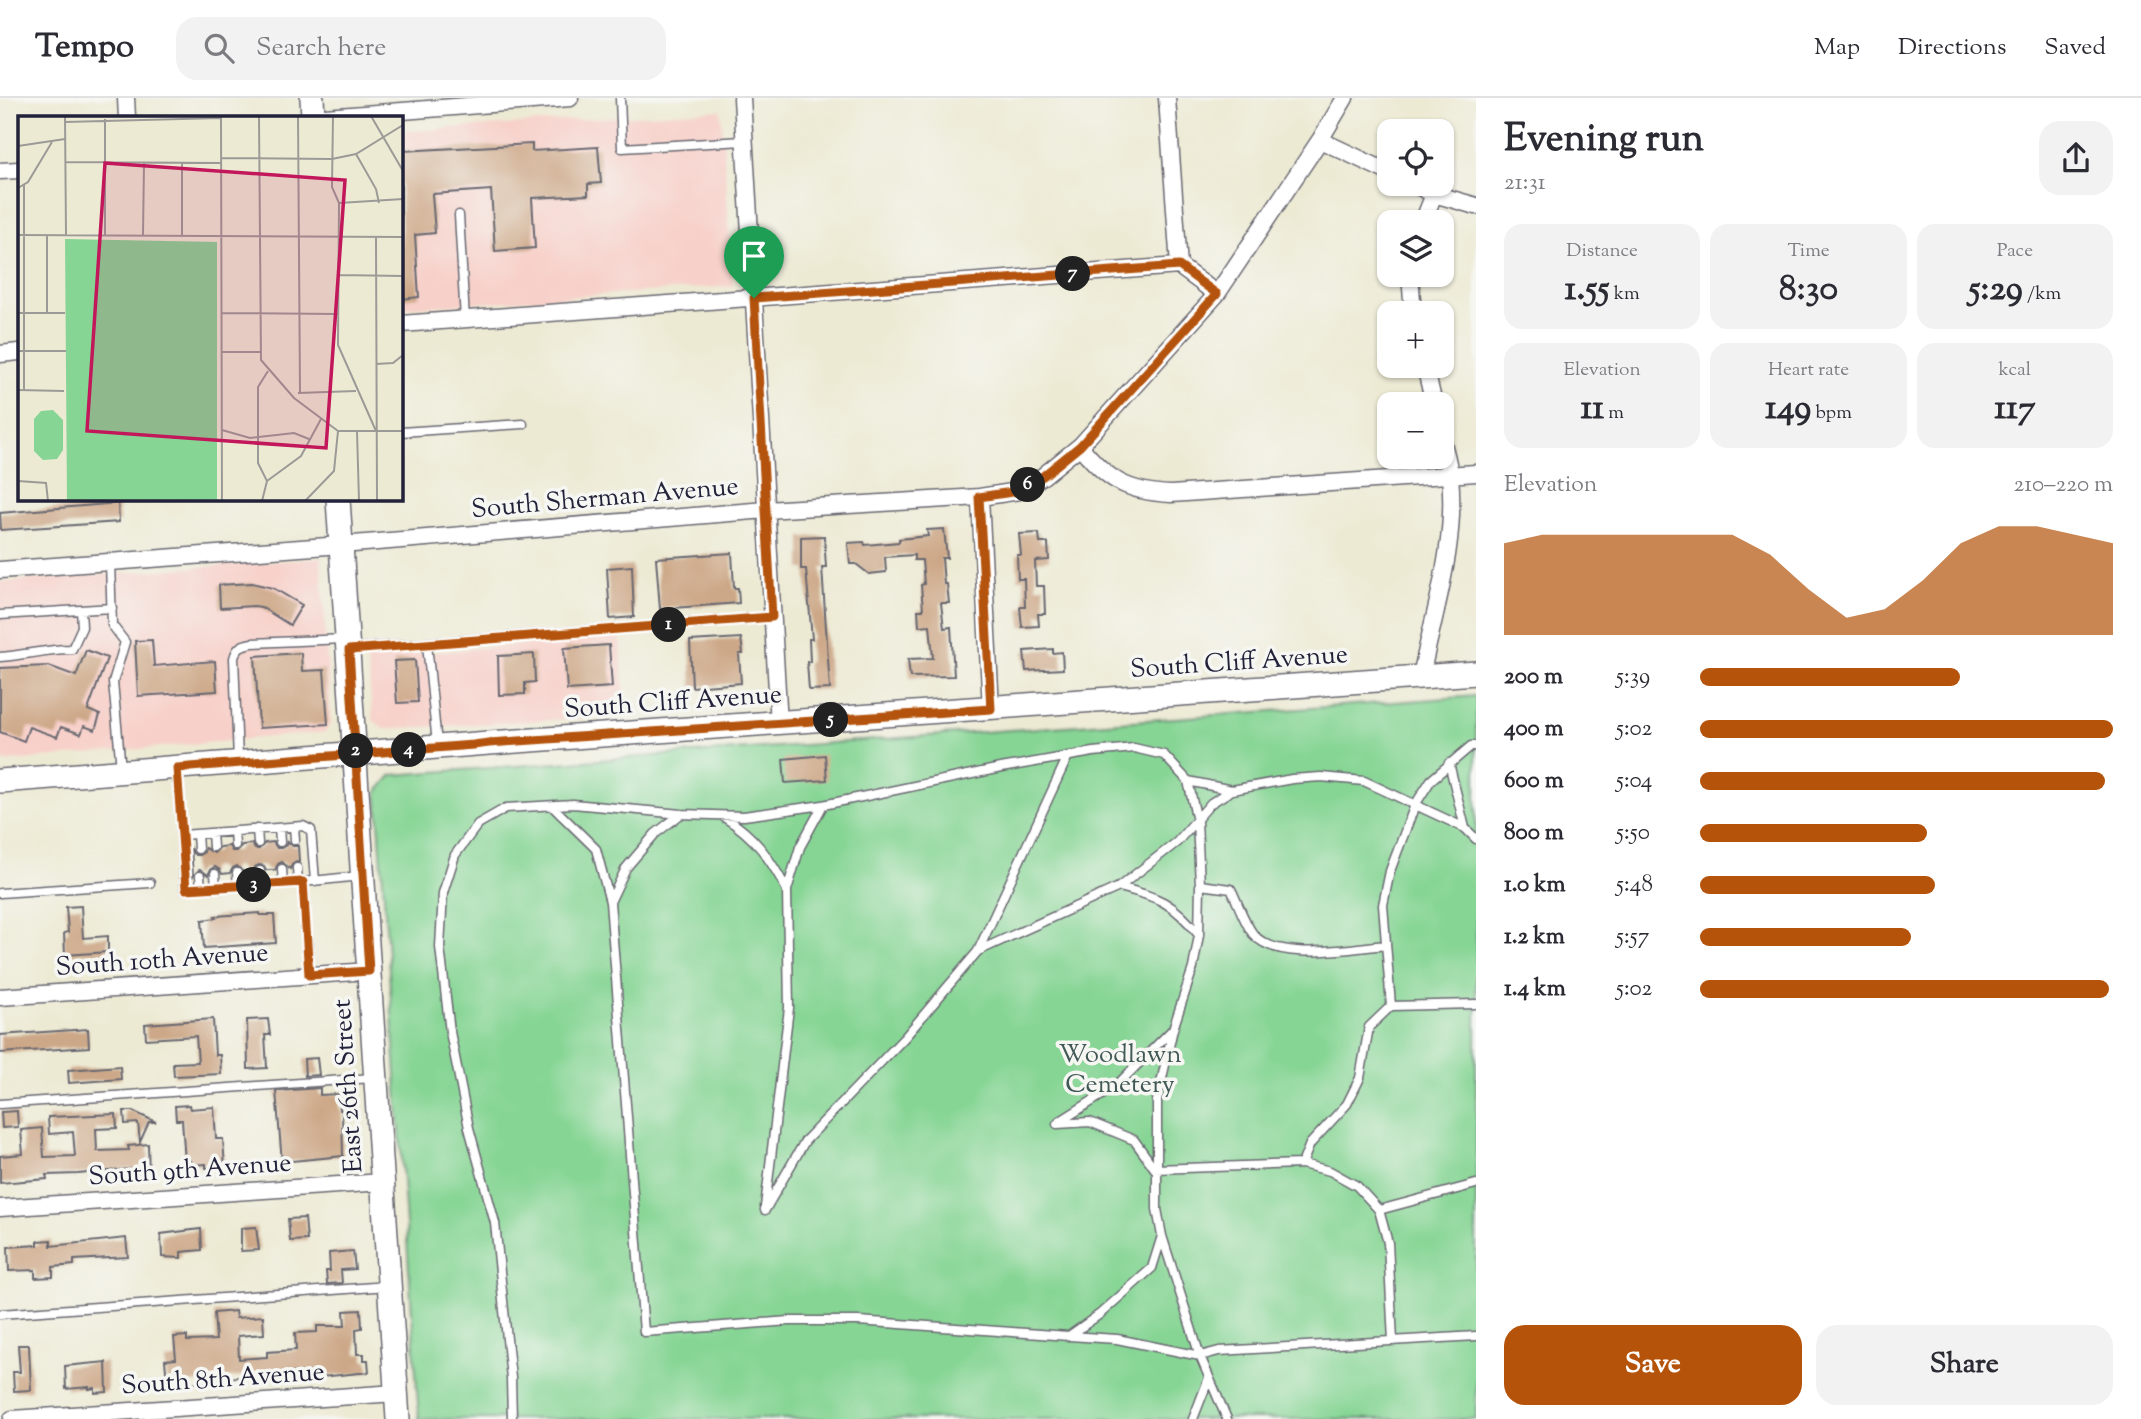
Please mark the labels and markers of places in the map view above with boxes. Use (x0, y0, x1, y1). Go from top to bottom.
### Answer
pin (724, 226, 784, 298)
pin: 7 (1056, 256, 1090, 292)
pin: 6 (1010, 468, 1046, 502)
pin: 1 (652, 608, 686, 642)
pin: 5 (814, 702, 848, 738)
pin: 4 (392, 732, 426, 768)
pin: 2 (338, 734, 374, 768)
pin: 3 (236, 868, 272, 902)

